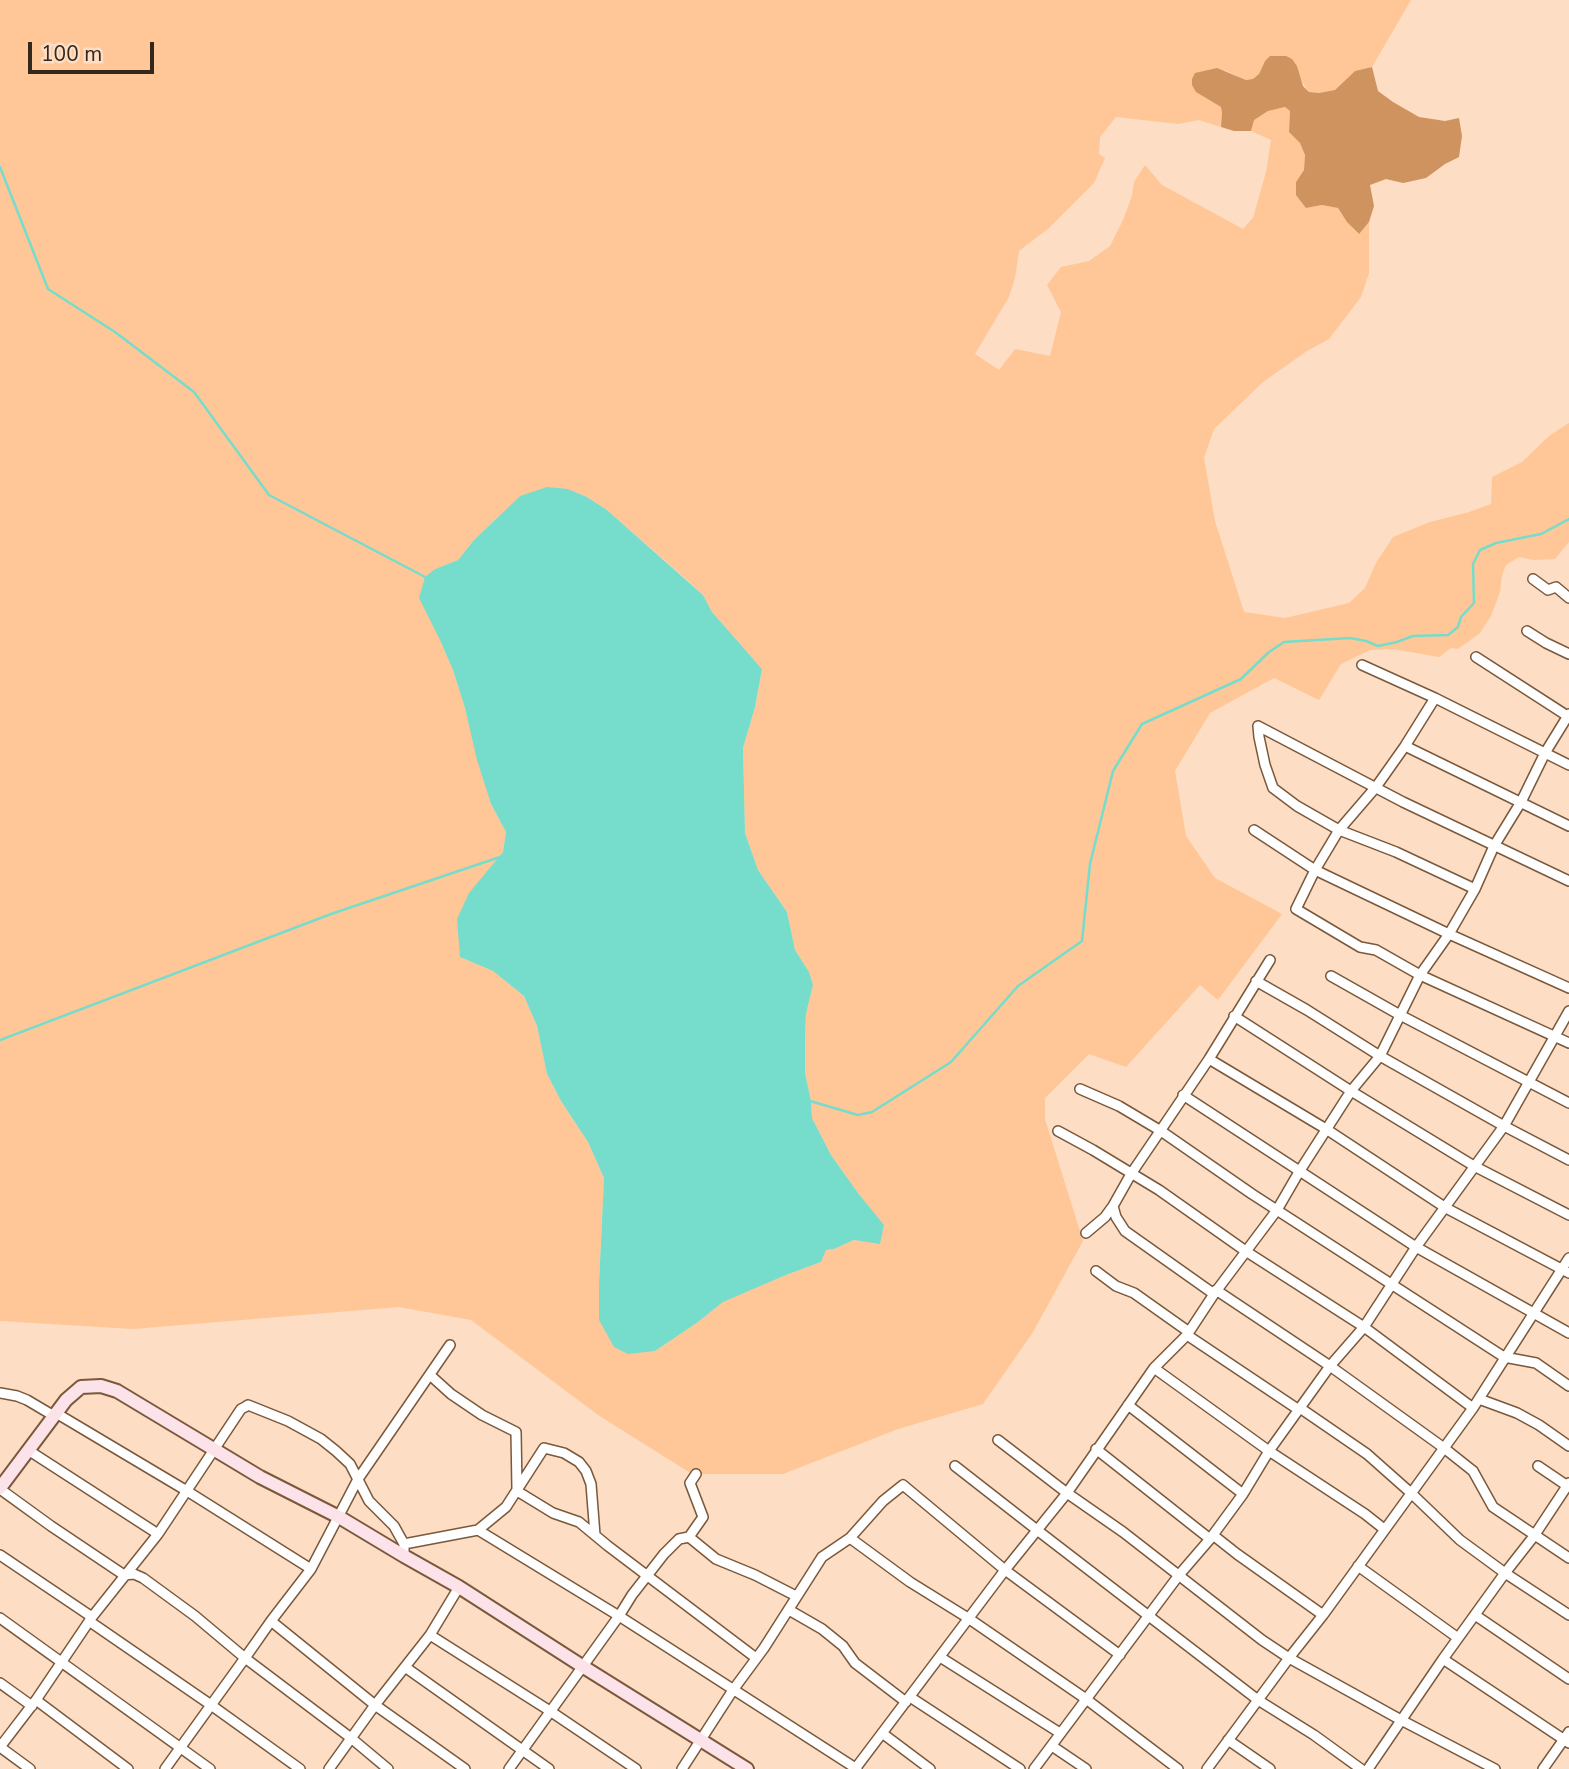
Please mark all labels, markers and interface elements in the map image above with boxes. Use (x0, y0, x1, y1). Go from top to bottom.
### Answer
scale bar (32, 28, 158, 72)
text: 100 m (41, 40, 102, 68)

